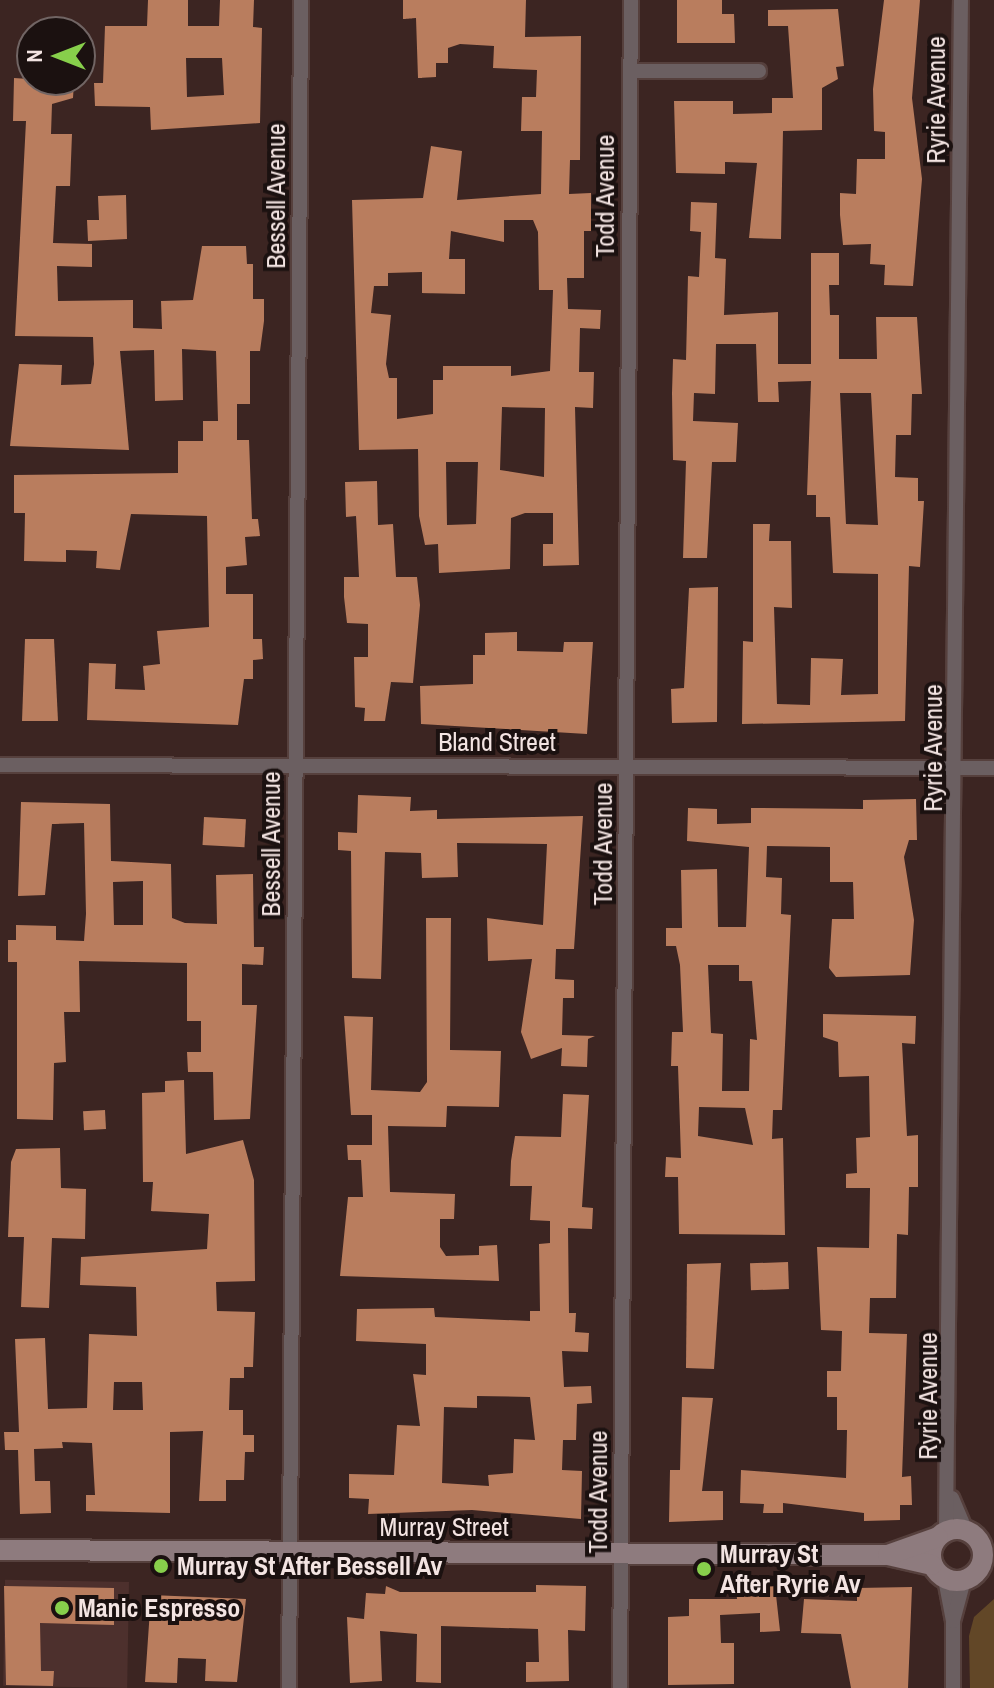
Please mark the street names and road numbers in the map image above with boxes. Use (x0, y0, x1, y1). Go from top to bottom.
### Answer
street label: Ryrie Avenue (920, 36, 952, 164)
street label: Bessell Avenue (260, 123, 292, 269)
street label: Todd Avenue (589, 134, 621, 258)
street label: Ryrie Avenue (917, 684, 949, 812)
street label: Bland Street (438, 726, 556, 758)
street label: Bessell Avenue (255, 771, 287, 917)
street label: Todd Avenue (587, 782, 619, 906)
street label: Ryrie Avenue (912, 1332, 944, 1460)
street label: Todd Avenue (582, 1430, 614, 1554)
street label: Murray Street (379, 1511, 509, 1543)

